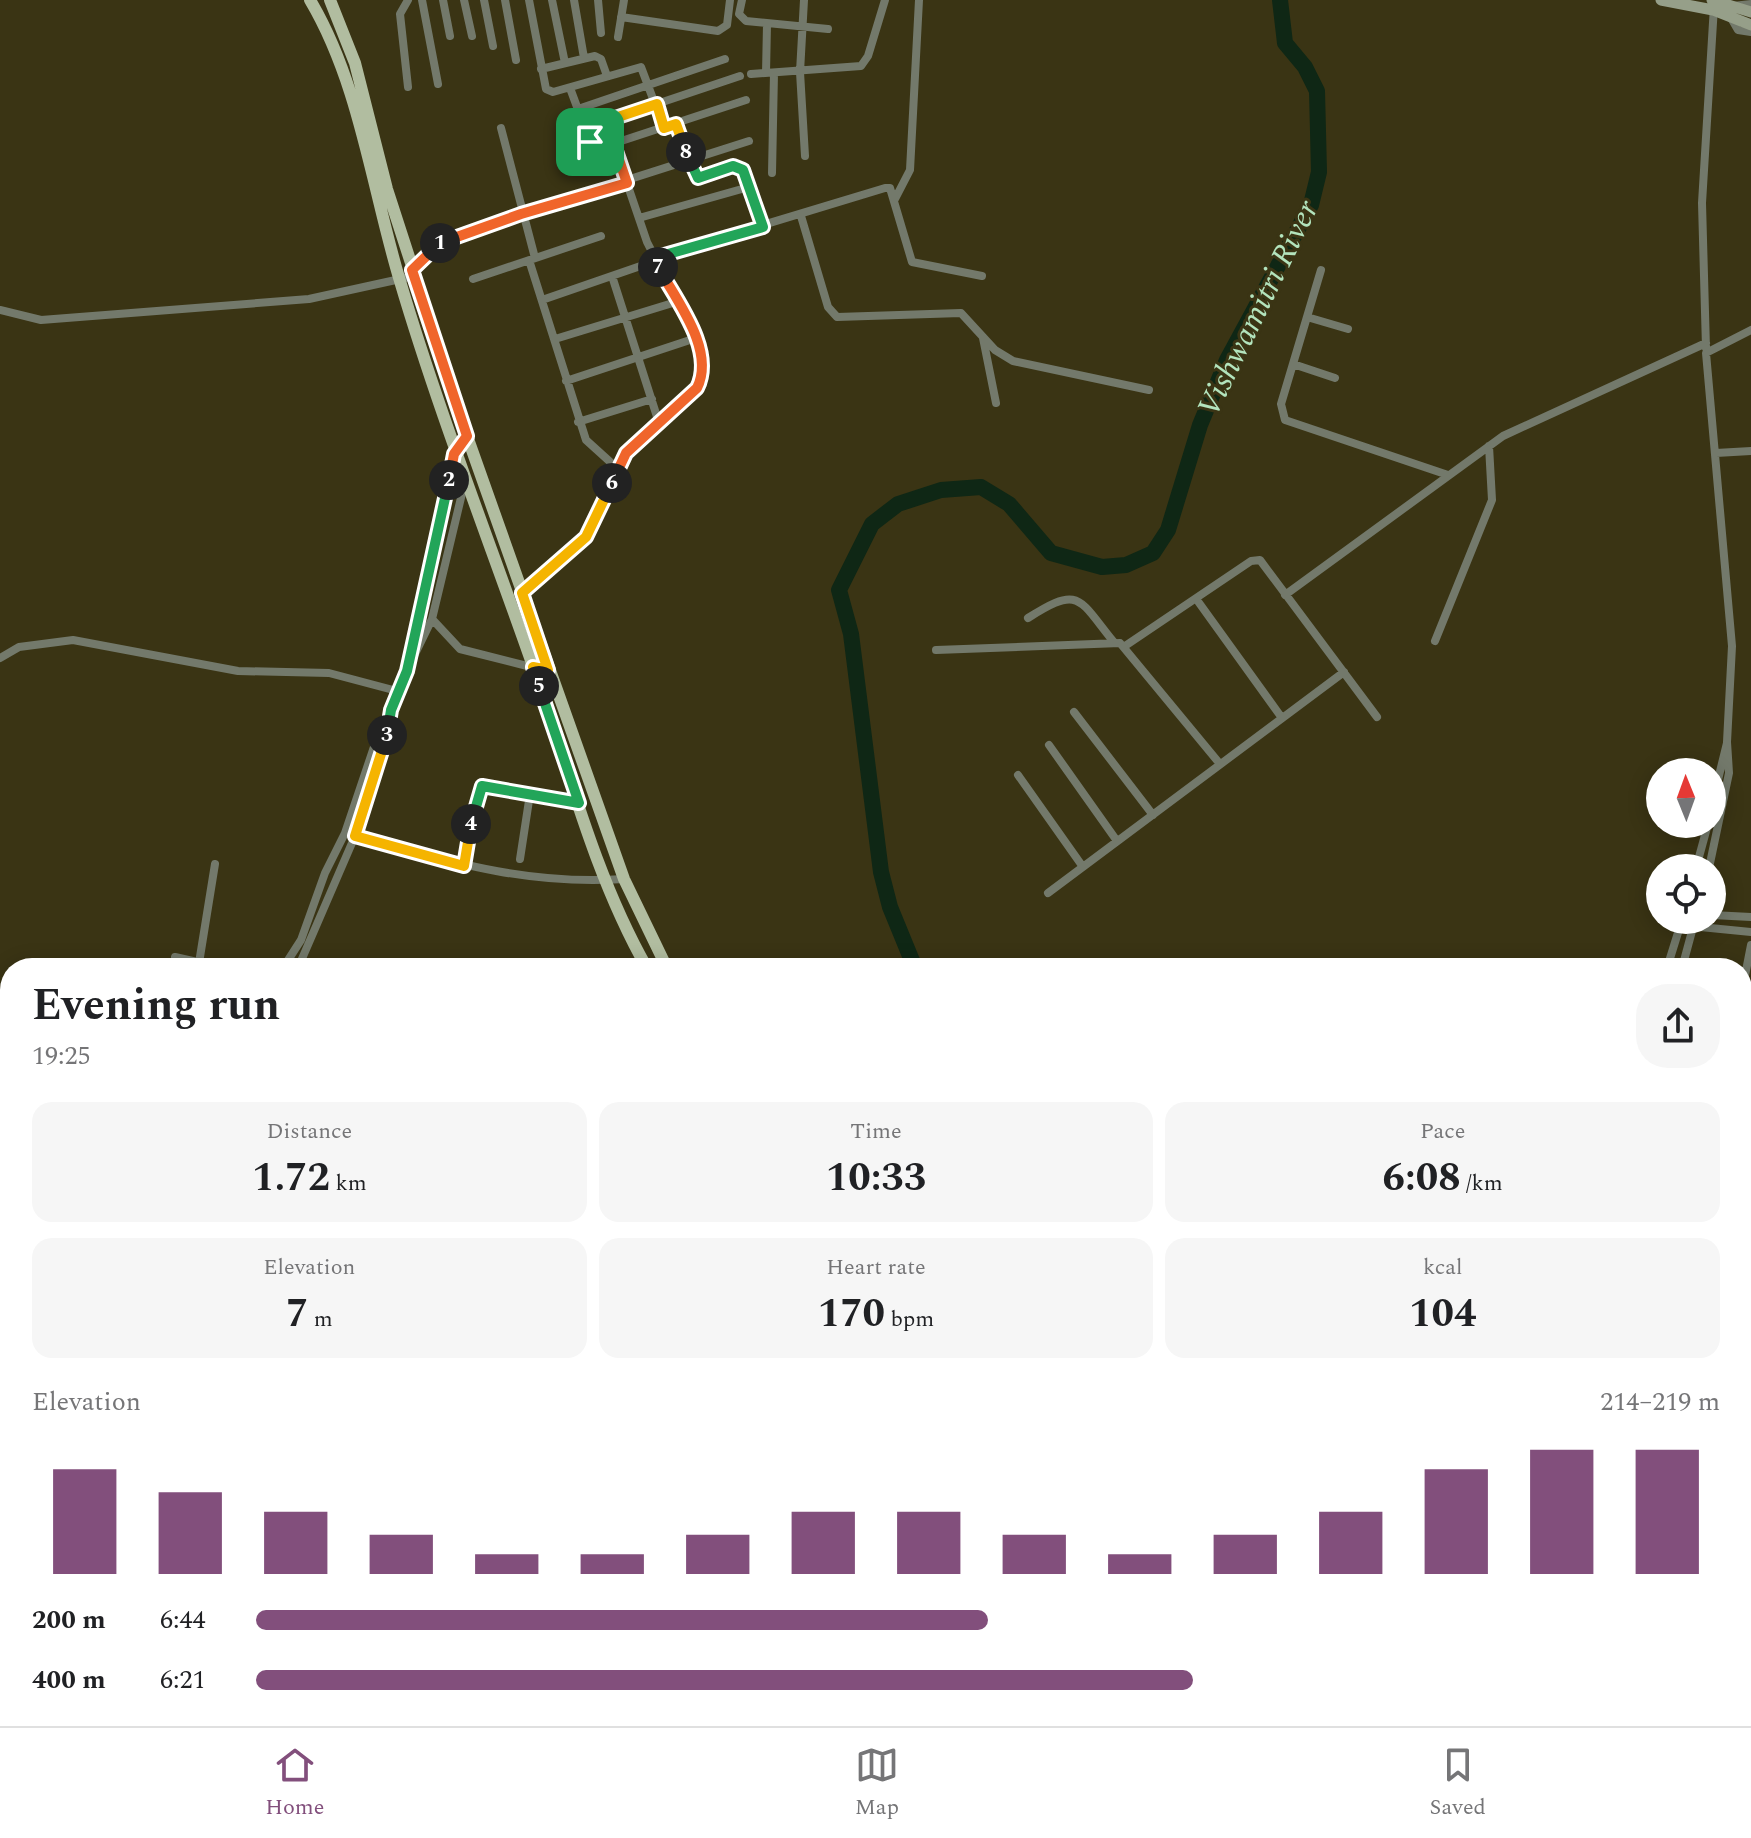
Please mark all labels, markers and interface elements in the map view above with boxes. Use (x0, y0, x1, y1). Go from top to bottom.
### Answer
pin (556, 108, 624, 176)
icon: arrive (568, 120, 612, 164)
pin: 8 (666, 132, 706, 172)
text: 8 (680, 135, 692, 168)
water label: Vishwamitri River (1185, 191, 1332, 425)
pin: 1 (420, 223, 460, 263)
text: 1 (434, 226, 446, 259)
pin: 7 (638, 247, 678, 287)
text: 7 (652, 250, 664, 283)
pin: 2 (429, 460, 469, 500)
text: 2 (443, 463, 455, 496)
pin: 6 (592, 463, 632, 503)
text: 6 (606, 466, 618, 499)
pin: 5 (519, 666, 559, 706)
text: 5 (533, 669, 545, 702)
pin: 3 (367, 715, 407, 755)
text: 3 (381, 718, 393, 751)
north arrow (1646, 758, 1726, 838)
map controls (1646, 758, 1726, 934)
pin: 4 (451, 804, 491, 844)
text: 4 (465, 807, 477, 840)
button: locate (1646, 854, 1726, 934)
text: Evening run (32, 972, 280, 1039)
button: share (1636, 984, 1720, 1068)
text: 19:25 (32, 1036, 91, 1076)
text: Distance (266, 1115, 352, 1148)
text: Time (850, 1115, 902, 1148)
text: Pace (1420, 1115, 1465, 1148)
text: 1.72 (252, 1148, 330, 1209)
text: 10:33 (826, 1148, 926, 1209)
text: 6:08 (1383, 1148, 1461, 1209)
text: km (330, 1167, 367, 1200)
text: /km (1461, 1167, 1503, 1200)
text: Elevation (263, 1251, 355, 1284)
text: Heart rate (826, 1251, 926, 1284)
text: kcal (1423, 1251, 1462, 1284)
text: 7 (286, 1284, 308, 1345)
text: 170 (818, 1284, 885, 1345)
text: 104 (1409, 1284, 1476, 1345)
text: m (308, 1303, 333, 1336)
text: bpm (885, 1303, 934, 1336)
text: Elevation (32, 1382, 141, 1422)
text: 214–219 m (1600, 1382, 1720, 1422)
text: 200 m (32, 1600, 106, 1640)
text: 6:44 (160, 1600, 206, 1640)
text: 400 m (32, 1660, 106, 1700)
text: 6:21 (160, 1660, 206, 1700)
tab: Home (265, 1743, 324, 1824)
tab: Map (855, 1743, 899, 1824)
tab: Saved (1429, 1743, 1486, 1824)

